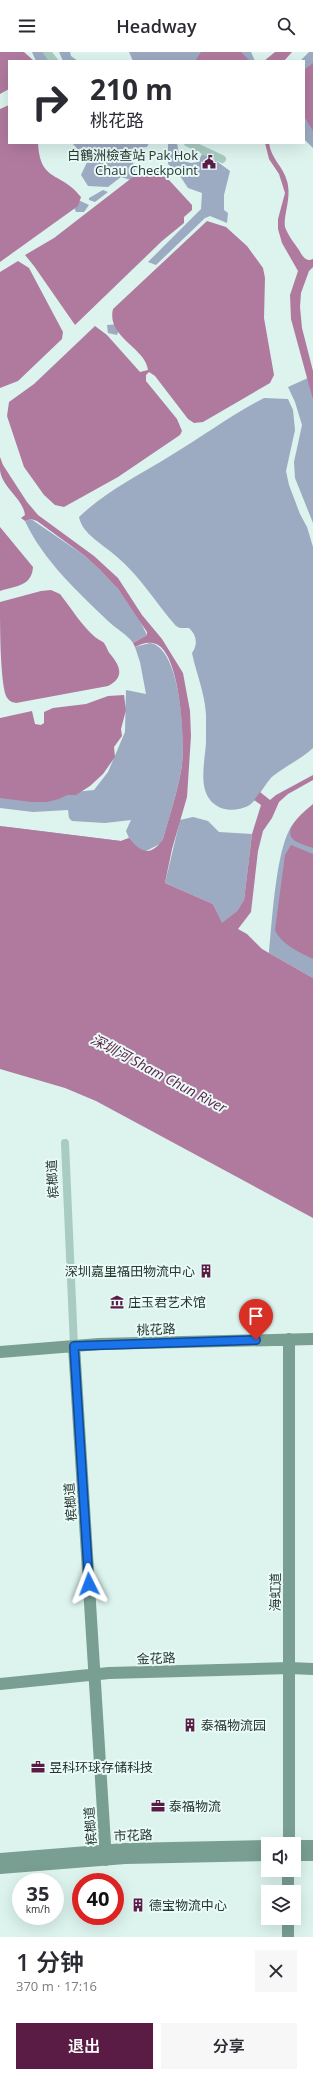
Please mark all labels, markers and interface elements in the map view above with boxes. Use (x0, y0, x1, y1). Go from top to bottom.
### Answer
text: Headway (116, 14, 197, 38)
icon: menu (16, 15, 38, 37)
icon: search (275, 15, 297, 37)
text: 210 m (90, 70, 173, 108)
icon: right (24, 76, 76, 128)
text: 桃花路 (90, 108, 144, 132)
place label: 白鶴洲檢查站 Pak Hok Chau Checkpoint (67, 146, 198, 179)
public building icon: 白鶴洲檢查站 Pak Hok Chau Checkpoint (201, 154, 217, 170)
water label: 深圳河 Sham Chun River (88, 1029, 231, 1117)
street label: 槟榔道 (42, 1159, 62, 1199)
place label: 深圳嘉里福田物流中心 (65, 1262, 195, 1280)
building icon: 深圳嘉里福田物流中心 (198, 1263, 214, 1279)
place label: 庄玉君艺术馆 (128, 1293, 206, 1311)
museum icon: 庄玉君艺术馆 (109, 1294, 125, 1310)
pin (239, 1299, 273, 1340)
icon: arrive (245, 1305, 267, 1327)
street label: 桃花路 (136, 1319, 176, 1339)
street label: 槟榔道 (60, 1482, 80, 1522)
position arrow (68, 1563, 110, 1605)
street label: 海虹道 (266, 1572, 284, 1612)
street label: 金花路 (136, 1648, 176, 1668)
place label: 泰福物流园 (201, 1716, 266, 1734)
building icon: 泰福物流园 (182, 1717, 198, 1733)
place label: 昱科环球存储科技 (49, 1758, 153, 1776)
office icon: 昱科环球存储科技 (30, 1759, 46, 1775)
place label: 泰福物流 (169, 1797, 221, 1815)
office icon: 泰福物流 (150, 1798, 166, 1814)
street label: 槟榔道 (80, 1806, 100, 1846)
street label: 市花路 (113, 1825, 153, 1845)
map controls (261, 1837, 301, 1925)
button: sound (261, 1837, 301, 1877)
speed limit sign: 40 (72, 1873, 124, 1925)
text: 35 (27, 1880, 49, 1907)
button: layers (261, 1885, 301, 1925)
place label: 德宝物流中心 (149, 1896, 227, 1914)
building icon: 德宝物流中心 (130, 1897, 146, 1913)
text: km/h (26, 1902, 50, 1916)
text: 1 分钟 (16, 1945, 84, 1978)
button: close (255, 1950, 297, 1992)
text: 370 m · 17:16 (16, 1977, 97, 1995)
button: 退出 (16, 2023, 153, 2069)
button: 分享 (161, 2023, 297, 2069)

